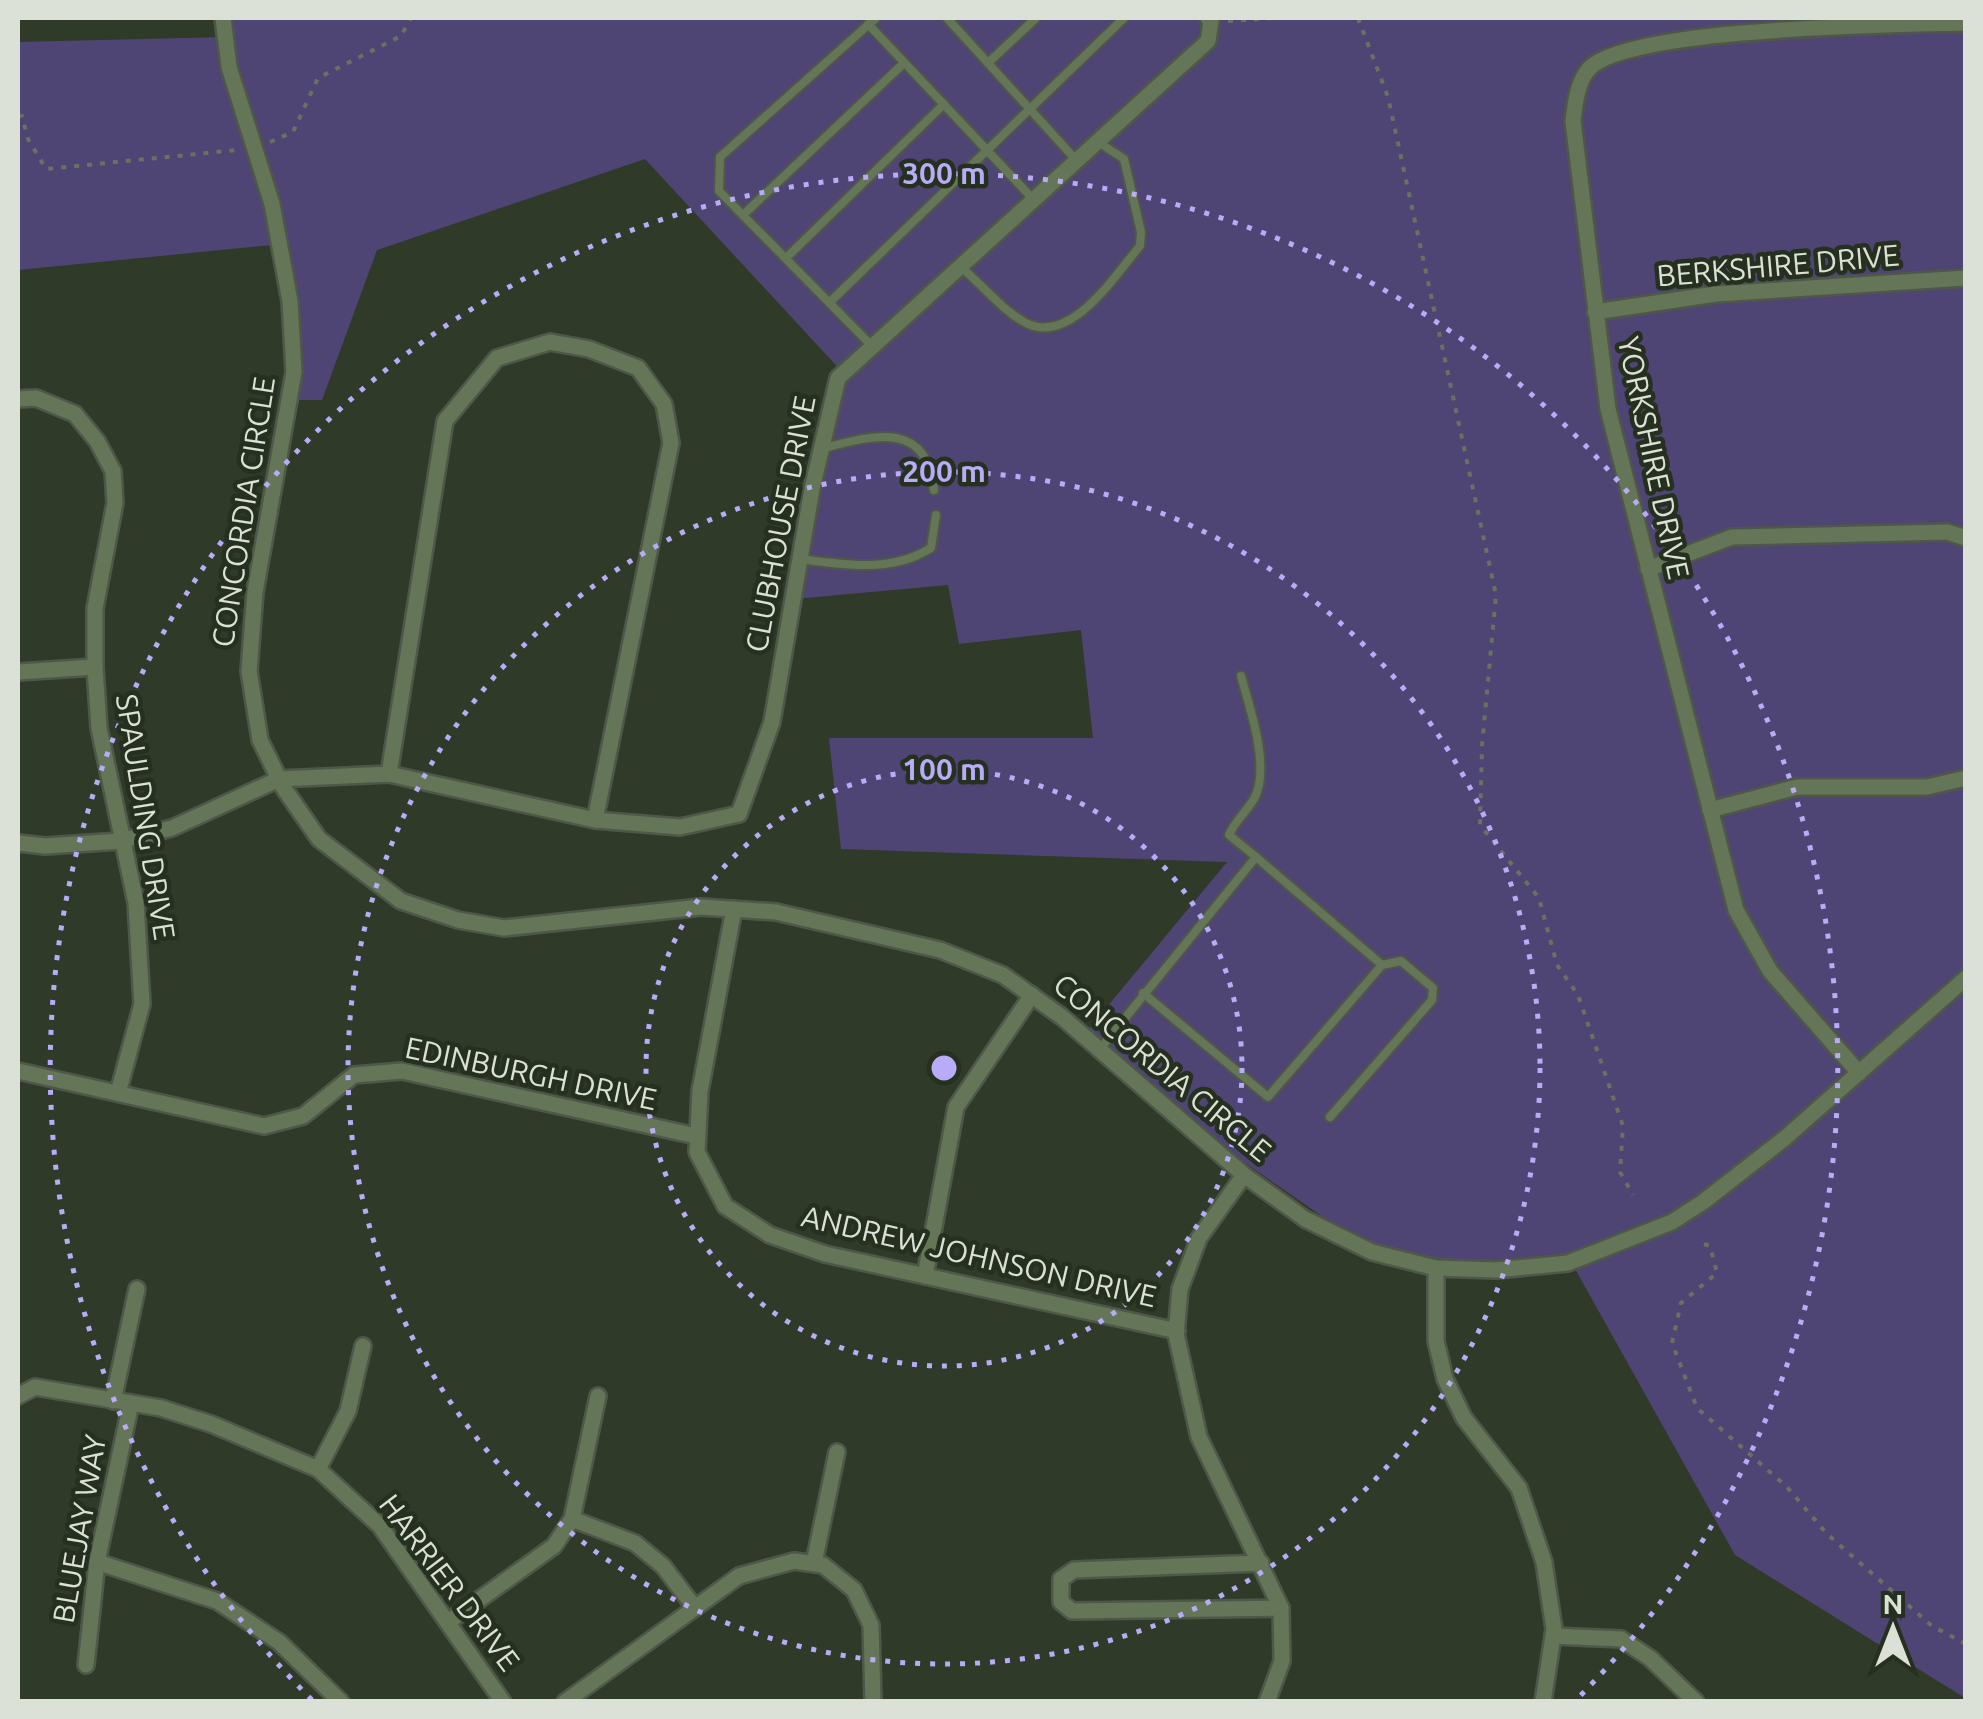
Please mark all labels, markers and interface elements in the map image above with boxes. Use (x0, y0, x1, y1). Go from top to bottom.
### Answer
text: 300 m (902, 156, 986, 190)
street label: BERKSHIRE DRIVE (1655, 237, 1900, 293)
street label: YORKSHIRE DRIVE (1612, 334, 1696, 582)
street label: CONCORDIA CIRCLE (205, 374, 281, 649)
street label: CLUBHOUSE DRIVE (738, 393, 822, 655)
text: 200 m (902, 454, 986, 488)
street label: SPAULDING DRIVE (110, 692, 182, 942)
text: 100 m (902, 752, 986, 786)
street label: CONCORDIA CIRCLE (1047, 966, 1278, 1168)
street label: EDINBURGH DRIVE (402, 1030, 660, 1116)
centre of rings (926, 1050, 962, 1086)
street label: ANDREW JOHNSON DRIVE (798, 1199, 1160, 1313)
street label: BLUEJAY WAY (46, 1432, 112, 1626)
street label: HARRIER DRIVE (373, 1488, 527, 1677)
north arrow (1843, 1579, 1943, 1679)
text: N (1883, 1588, 1903, 1619)

